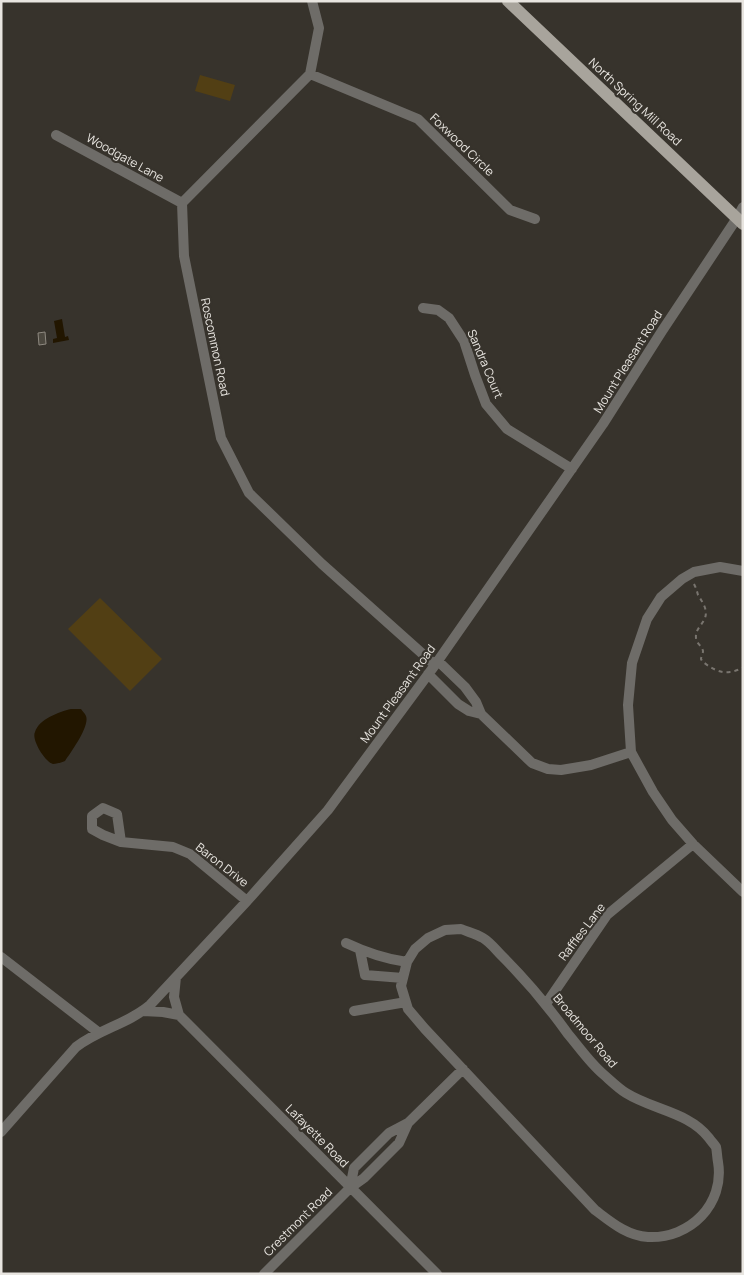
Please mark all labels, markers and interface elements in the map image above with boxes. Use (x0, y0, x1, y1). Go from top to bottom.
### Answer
street label: North Spring Mill Road (585, 54, 686, 149)
street label: Foxwood Circle (426, 109, 498, 180)
street label: Woodgate Lane (83, 129, 167, 186)
street label: Roscommon Road (197, 296, 234, 397)
street label: Mount Pleasant Road (589, 307, 666, 416)
street label: Sandra Court (463, 327, 508, 401)
street label: Mount Pleasant Road (356, 641, 439, 746)
street label: Baron Drive (192, 839, 252, 891)
street label: Raffles Lane (554, 899, 609, 964)
street label: Broadmoor Road (549, 990, 621, 1071)
street label: Lafayette Road (282, 1100, 353, 1171)
street label: Crestmont Road (259, 1183, 336, 1260)

